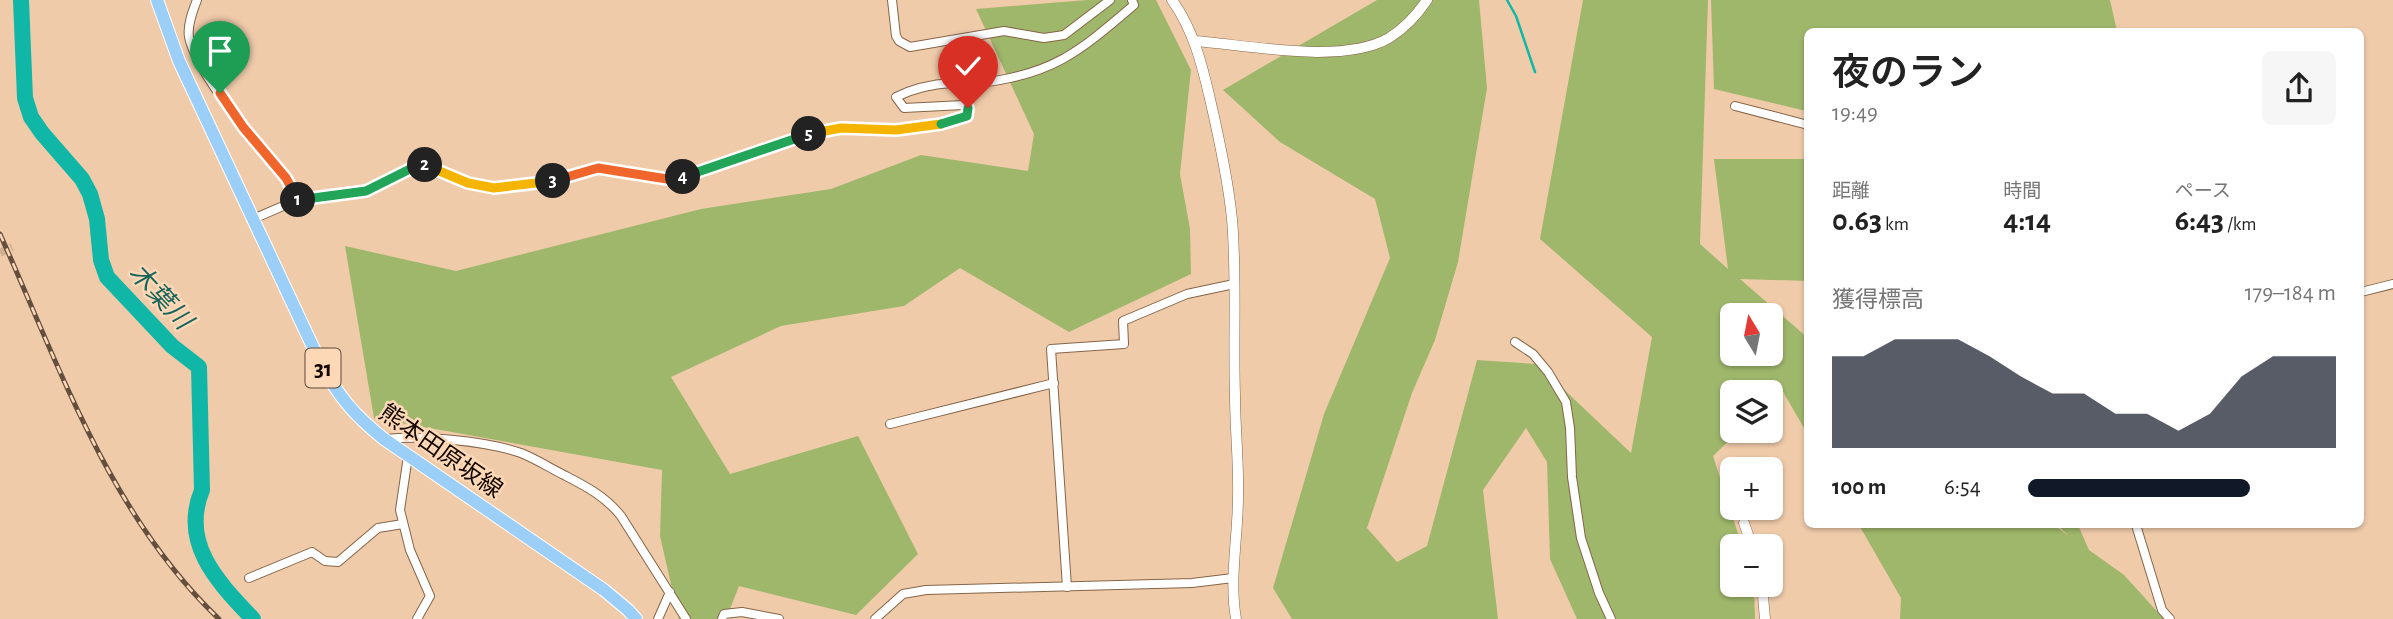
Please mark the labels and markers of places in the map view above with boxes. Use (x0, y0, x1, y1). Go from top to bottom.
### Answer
pin (190, 21, 250, 93)
pin (938, 36, 998, 108)
pin: 5 (792, 116, 826, 152)
pin: 2 (408, 148, 442, 182)
pin: 4 (666, 160, 700, 194)
pin: 3 (536, 164, 570, 198)
pin: 1 (280, 182, 316, 218)

